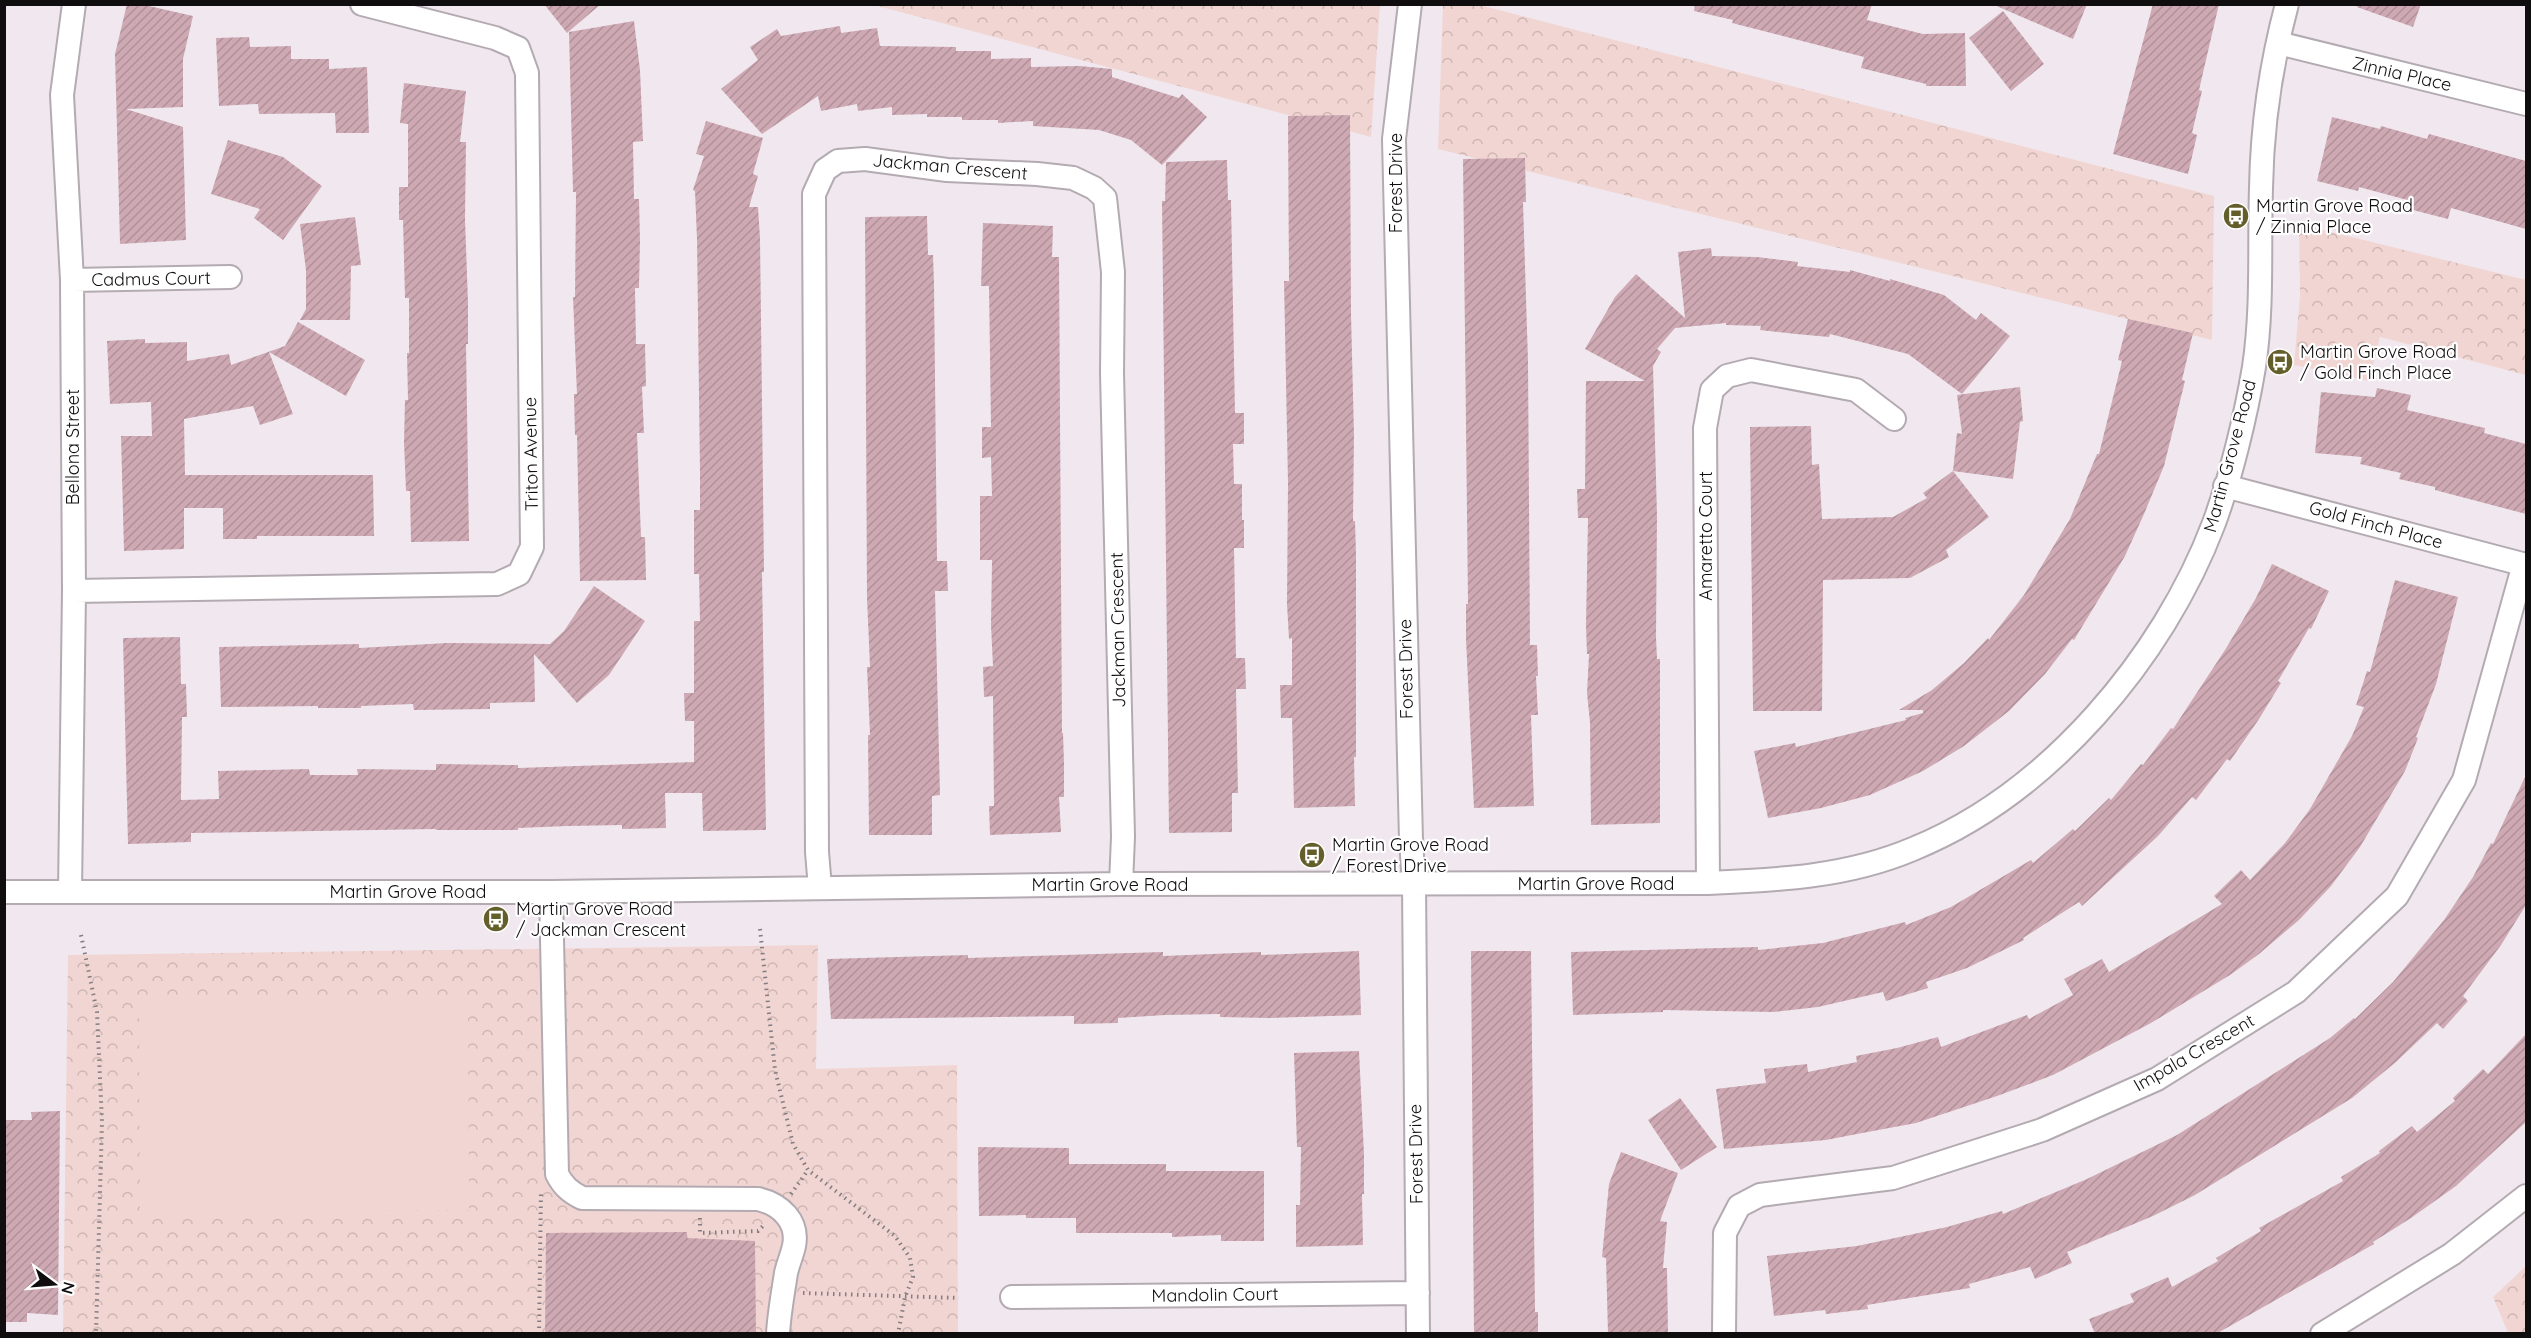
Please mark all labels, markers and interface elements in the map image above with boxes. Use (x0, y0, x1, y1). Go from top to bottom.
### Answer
street label: Zinnia Place (2350, 51, 2454, 96)
street label: Forest Drive (1384, 133, 1407, 233)
street label: Jackman Crescent (871, 148, 1029, 185)
place label: Martin Grove Road / Zinnia Place (2256, 194, 2413, 238)
bus stop icon: Martin Grove Road / Zinnia Place (2221, 201, 2251, 231)
street label: Cadmus Court (91, 266, 211, 291)
place label: Martin Grove Road / Gold Finch Place (2300, 340, 2457, 384)
bus stop icon: Martin Grove Road / Gold Finch Place (2265, 347, 2295, 377)
street label: Martin Grove Road (2198, 377, 2261, 535)
street label: Bellona Street (61, 389, 84, 505)
street label: Triton Avenue (518, 397, 543, 511)
street label: Amaretto Court (1694, 471, 1717, 601)
street label: Gold Finch Place (2307, 496, 2445, 553)
street label: Jackman Crescent (1105, 552, 1130, 708)
street label: Forest Drive (1393, 619, 1418, 719)
place label: Martin Grove Road / Forest Drive (1332, 833, 1489, 877)
bus stop icon: Martin Grove Road / Forest Drive (1297, 840, 1327, 870)
street label: Martin Grove Road (1518, 872, 1675, 895)
street label: Martin Grove Road (1032, 873, 1189, 896)
street label: Martin Grove Road (330, 880, 487, 903)
place label: Martin Grove Road / Jackman Crescent (516, 897, 686, 941)
bus stop icon: Martin Grove Road / Jackman Crescent (481, 904, 511, 934)
street label: Impala Crescent (2129, 1009, 2258, 1096)
street label: Forest Drive (1403, 1104, 1428, 1204)
north arrow (24, 1254, 84, 1314)
text: N (57, 1280, 80, 1297)
street label: Mandolin Court (1151, 1282, 1279, 1307)

